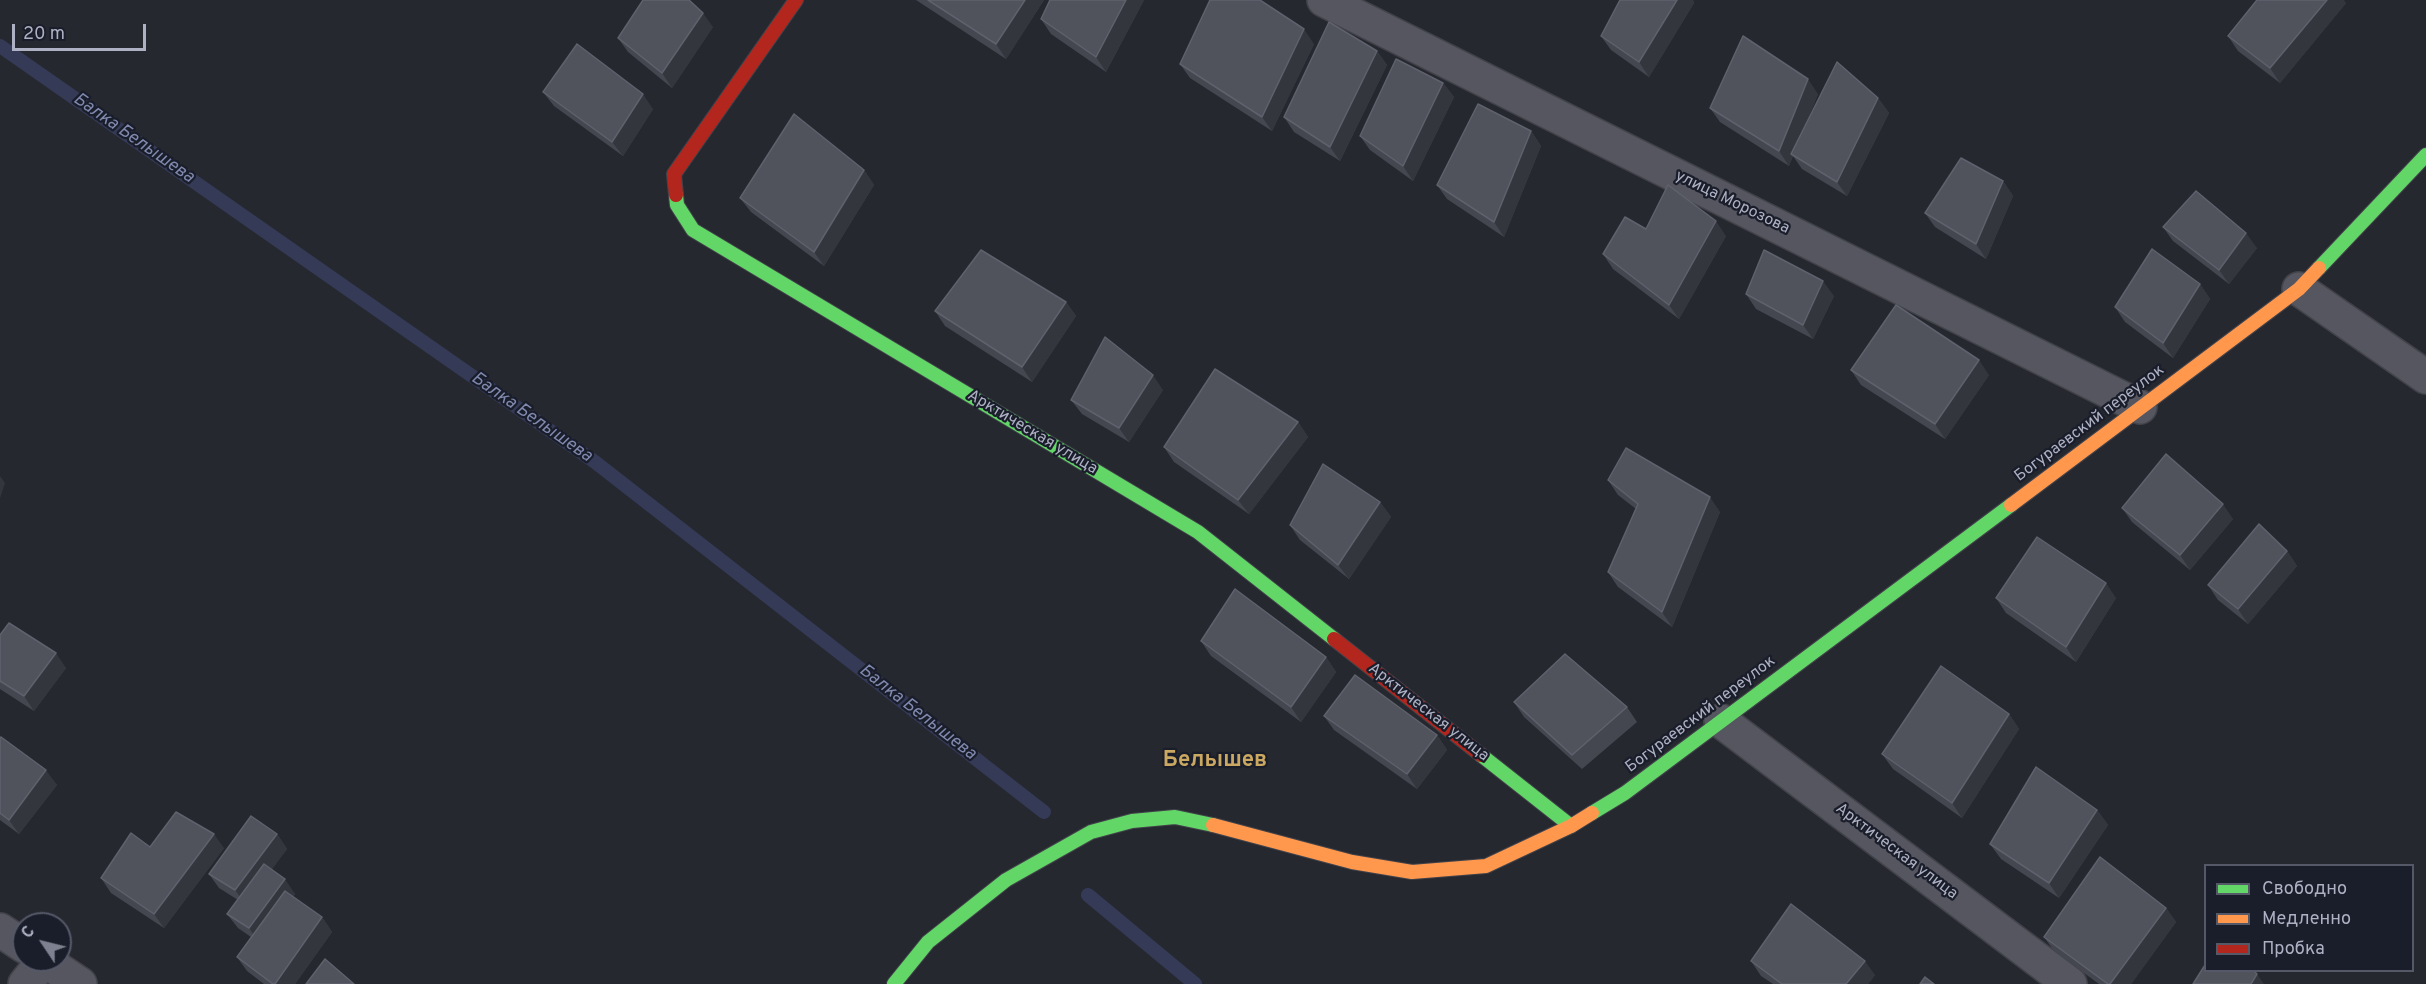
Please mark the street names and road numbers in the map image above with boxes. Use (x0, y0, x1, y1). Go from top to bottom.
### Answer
street label: улица Морозова (1672, 167, 1792, 239)
street label: Богураевский переулок (2011, 361, 2169, 487)
street label: Арктическая улица (964, 387, 1100, 479)
street label: Богураевский переулок (1622, 652, 1780, 778)
street label: Арктическая улица (1364, 660, 1492, 766)
street label: Арктическая улица (1831, 800, 1961, 904)

